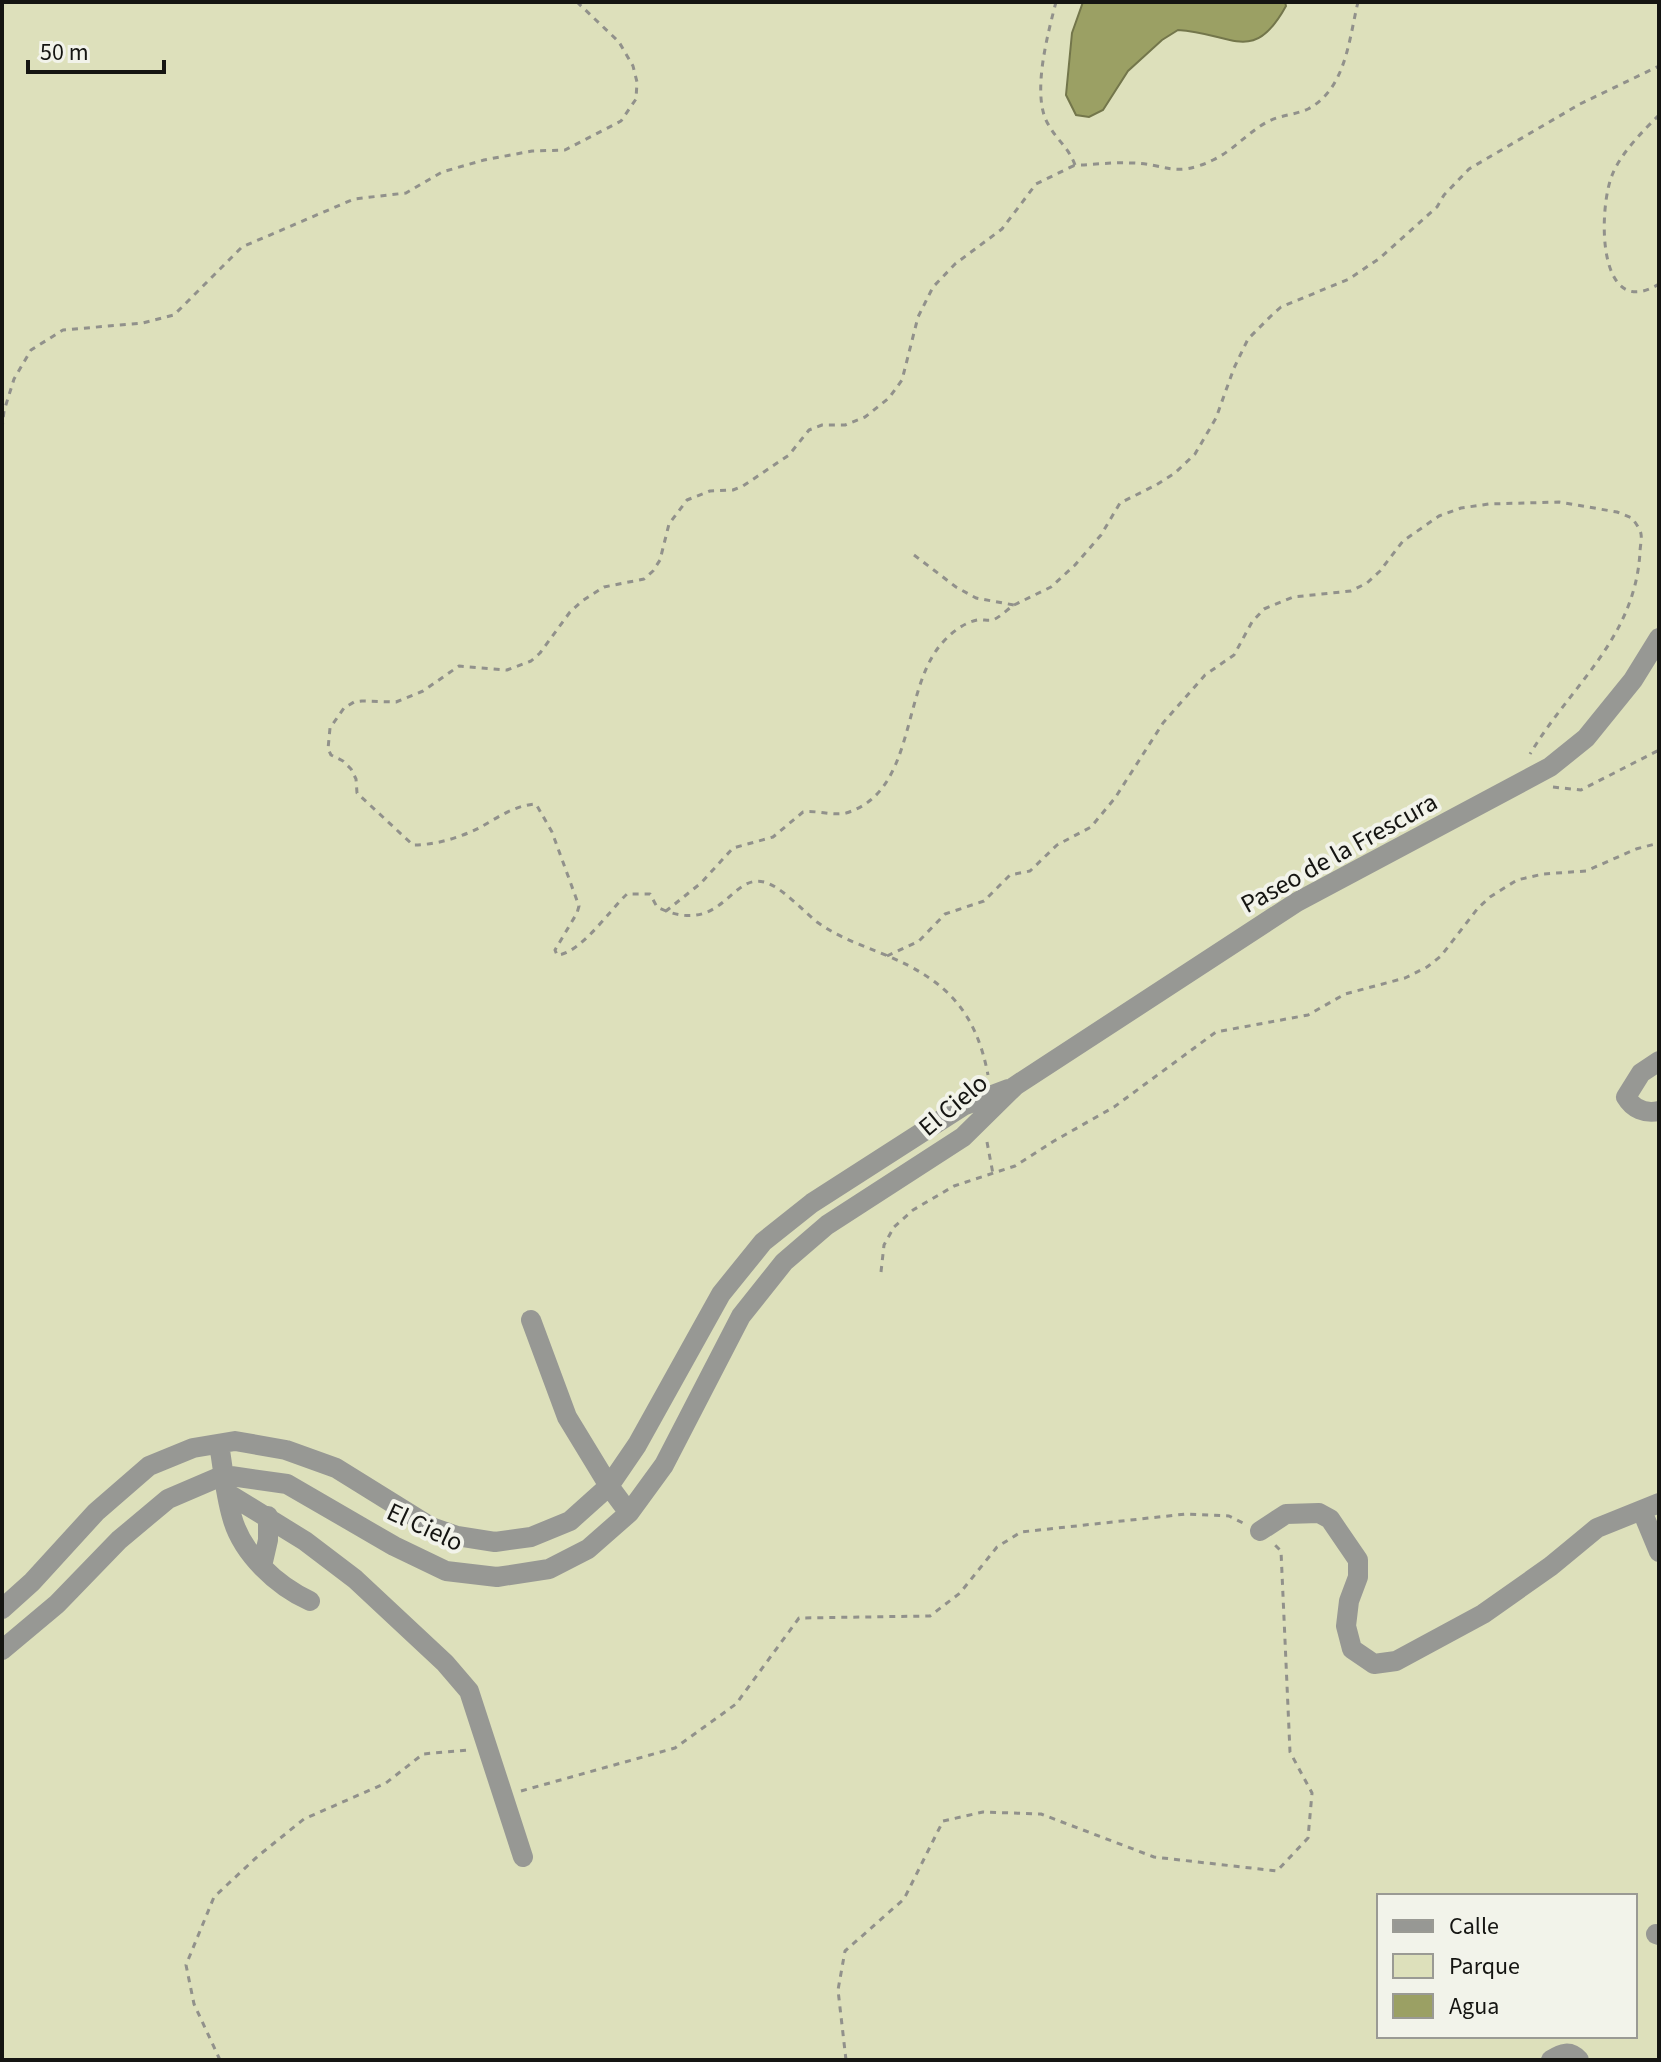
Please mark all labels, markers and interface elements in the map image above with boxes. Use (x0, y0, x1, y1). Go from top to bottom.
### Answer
scale bar (28, 24, 164, 74)
text: 50 m (40, 35, 89, 70)
street label: Paseo de la Frescura (1234, 784, 1444, 922)
street label: El Cielo (910, 1065, 996, 1145)
street label: El Cielo (381, 1493, 469, 1561)
legend (1377, 1894, 1637, 2038)
text: Calle (1449, 1909, 1499, 1944)
text: Parque (1449, 1949, 1520, 1984)
text: Agua (1449, 1989, 1499, 2024)

